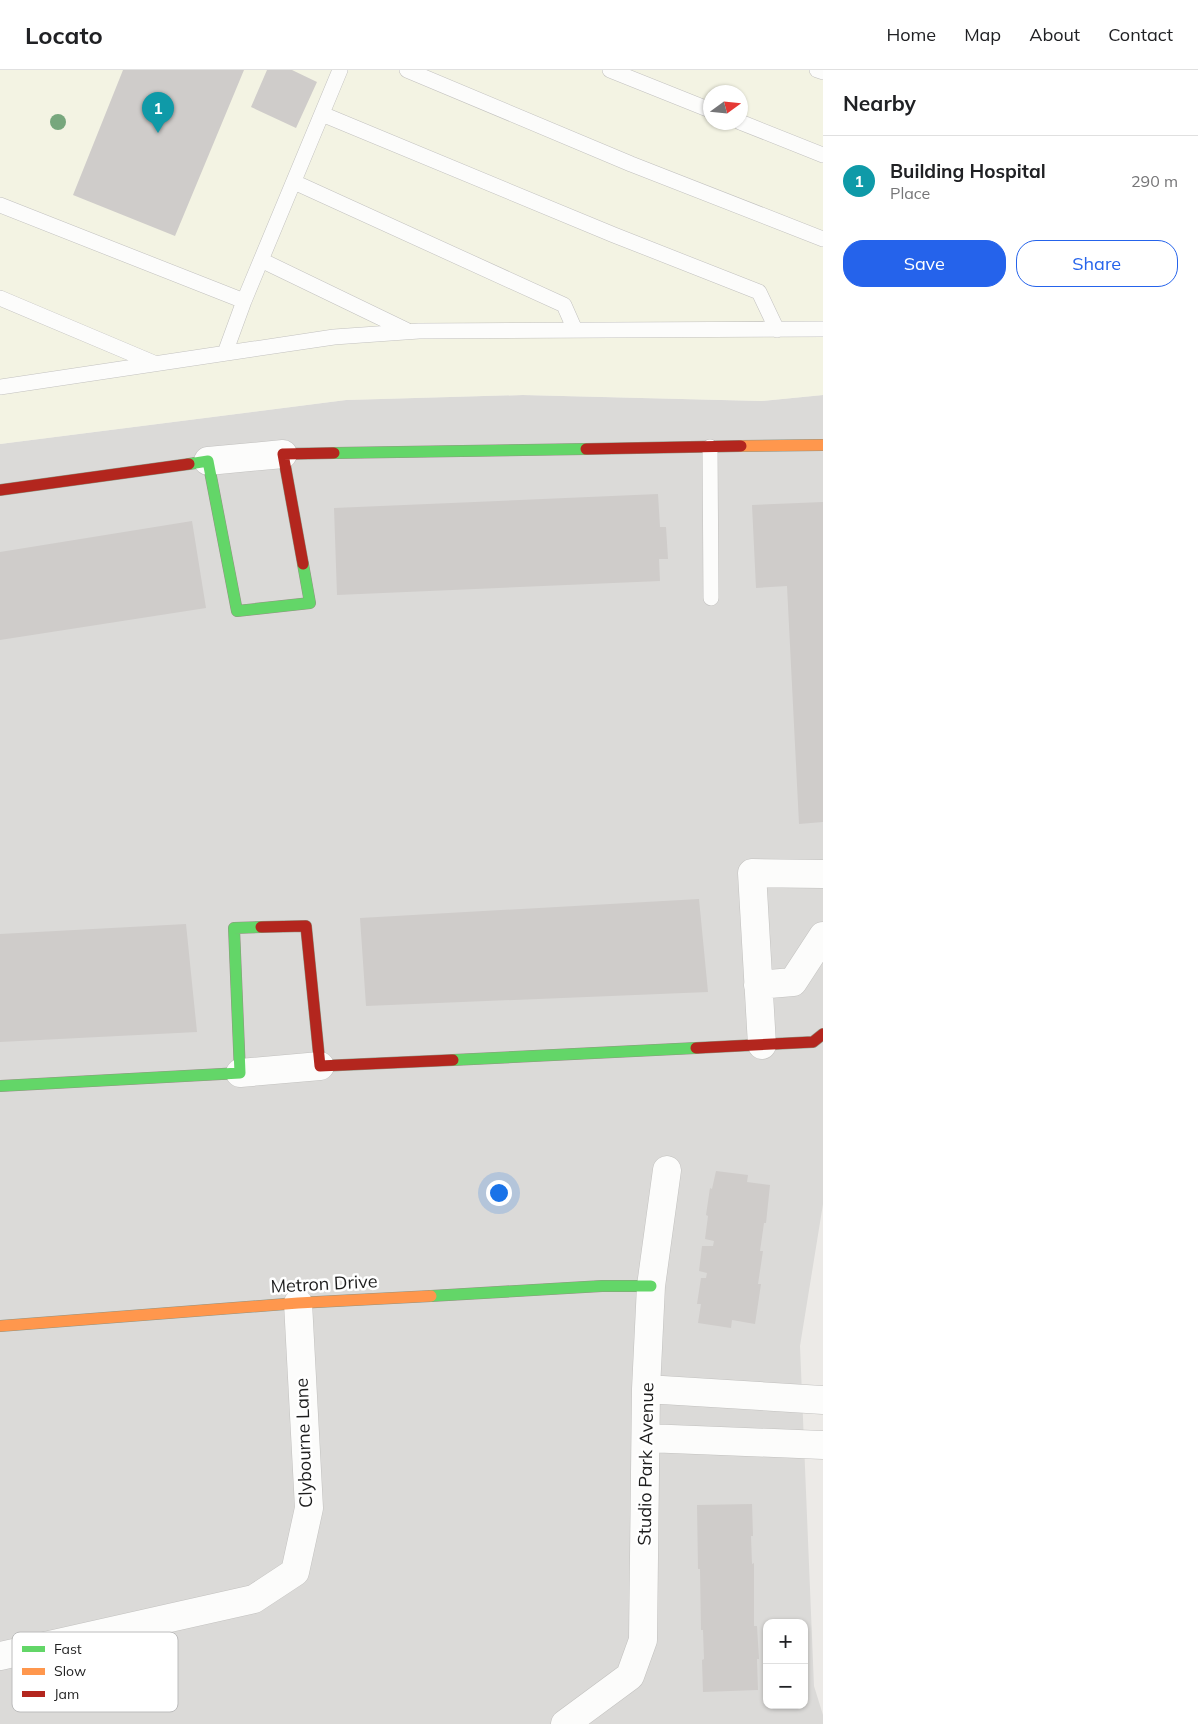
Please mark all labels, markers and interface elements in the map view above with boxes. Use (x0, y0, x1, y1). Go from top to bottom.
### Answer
text: Locato (25, 20, 103, 50)
text: Home (886, 23, 936, 46)
text: Map (964, 23, 1001, 46)
text: About (1029, 23, 1080, 46)
text: Contact (1108, 23, 1173, 46)
north arrow (703, 85, 748, 130)
text: Nearby (843, 90, 916, 116)
pin: 1 (142, 92, 174, 133)
text: Building Hospital (890, 159, 1046, 183)
text: 1 (854, 171, 864, 191)
text: 290 m (1131, 171, 1178, 191)
text: Place (890, 183, 930, 203)
button: Save (843, 240, 1006, 287)
button: Share (1016, 240, 1178, 287)
your location (486, 1180, 512, 1206)
street label: Metron Drive (270, 1269, 378, 1298)
street label: Clybourne Lane (290, 1378, 317, 1508)
street label: Studio Park Avenue (633, 1382, 658, 1546)
map controls (763, 1619, 808, 1709)
button: + (763, 1619, 808, 1664)
legend (12, 1632, 178, 1712)
text: Fast (54, 1640, 82, 1658)
text: Slow (54, 1662, 86, 1680)
button: − (763, 1664, 808, 1709)
text: Jam (54, 1685, 79, 1703)

